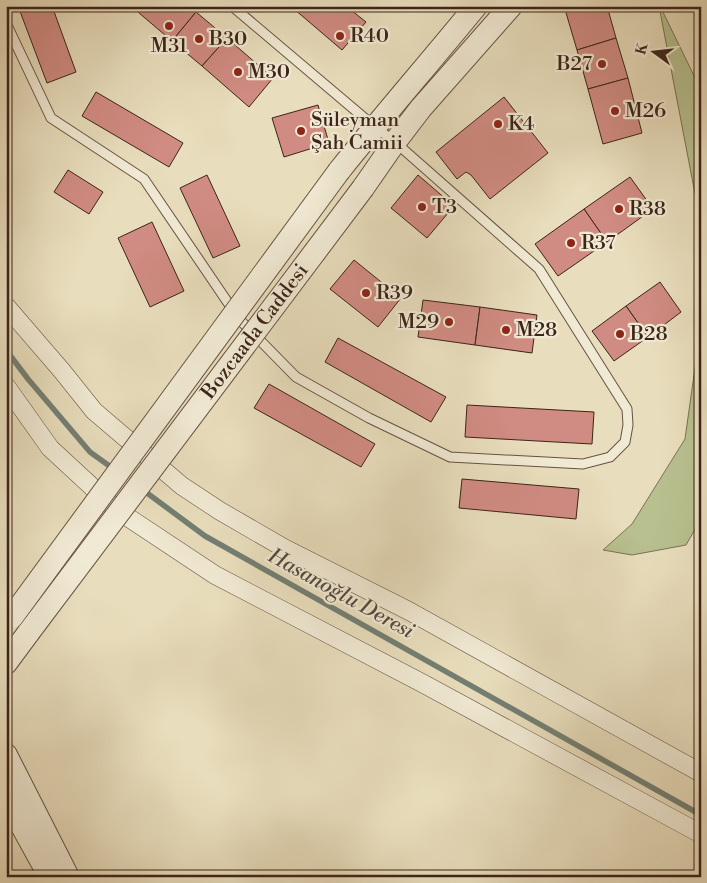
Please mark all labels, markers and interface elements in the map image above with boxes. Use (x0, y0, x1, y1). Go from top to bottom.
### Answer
marker: M31 (163, 20, 175, 32)
place label: R40 (350, 24, 389, 49)
place label: B30 (208, 27, 247, 52)
north arrow (630, 28, 680, 78)
marker: R40 (334, 30, 346, 42)
marker: B30 (193, 33, 205, 45)
place label: M31 (151, 34, 188, 59)
text: K (632, 40, 653, 57)
place label: B27 (556, 52, 592, 77)
marker: B27 (596, 58, 608, 70)
place label: M30 (248, 60, 290, 85)
marker: M30 (232, 66, 244, 78)
place label: M26 (625, 99, 666, 124)
marker: M26 (609, 105, 621, 117)
place label: Süleyman Şah Camii (311, 108, 404, 156)
place label: K4 (508, 112, 535, 137)
marker: K4 (492, 118, 504, 130)
marker: Süleyman Şah Camii (295, 125, 307, 137)
place label: T3 (432, 195, 457, 220)
place label: R38 (629, 197, 666, 222)
marker: T3 (416, 201, 428, 213)
marker: R38 (613, 203, 625, 215)
place label: R37 (581, 231, 616, 256)
marker: R37 (565, 237, 577, 249)
street label: Bozcaada Caddesi (195, 259, 314, 405)
place label: R39 (376, 281, 413, 306)
marker: R39 (360, 287, 372, 299)
place label: M29 (398, 310, 439, 335)
marker: M29 (443, 316, 455, 328)
place label: M28 (516, 318, 557, 343)
place label: B28 (629, 322, 668, 347)
marker: M28 (500, 324, 512, 336)
marker: B28 (614, 328, 626, 340)
water label: Hasanoğlu Deresi (263, 543, 419, 645)

